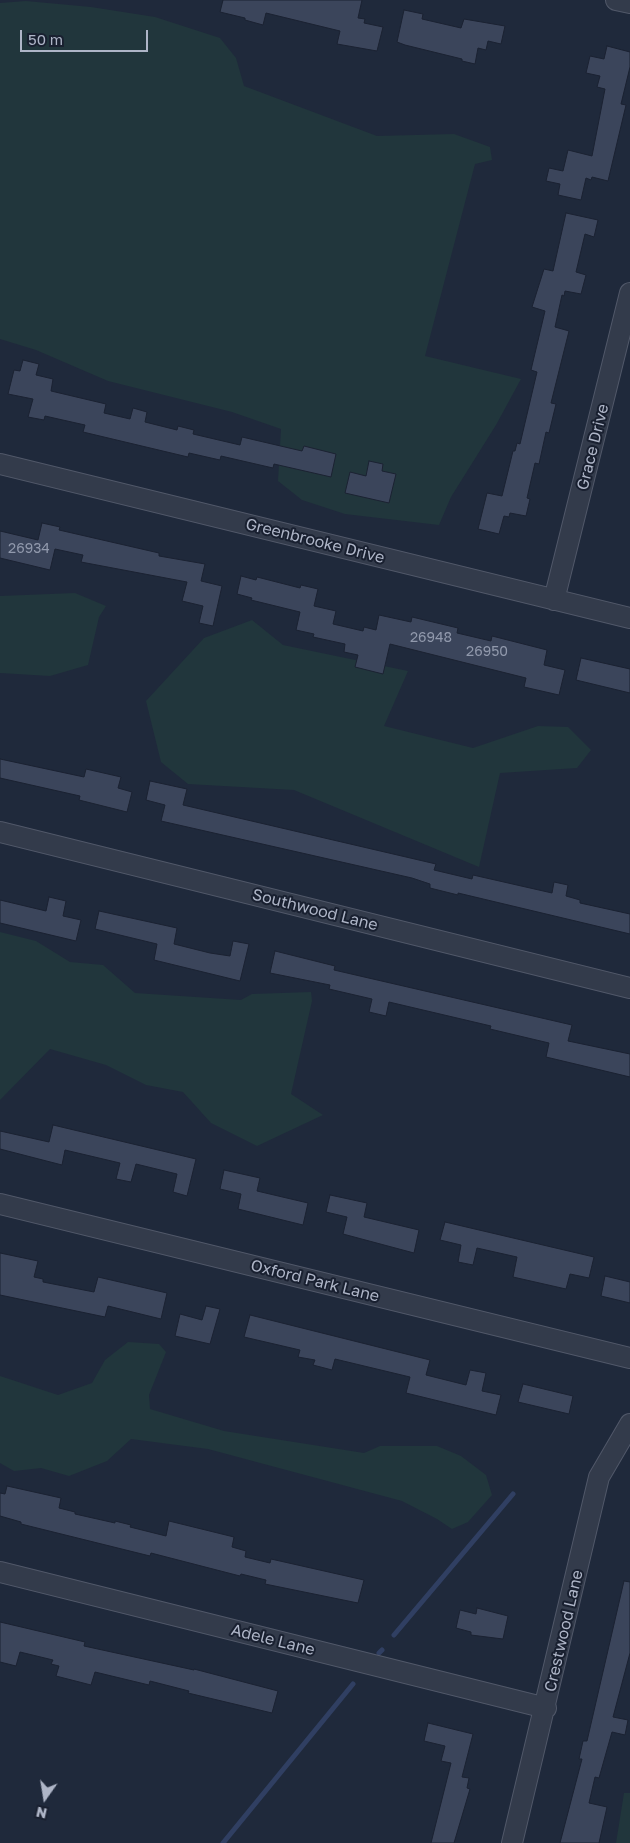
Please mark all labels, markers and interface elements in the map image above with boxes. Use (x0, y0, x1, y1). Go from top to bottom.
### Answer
scale bar (22, 20, 150, 52)
text: 50 m (28, 30, 63, 48)
street label: Grace Drive (573, 402, 613, 492)
street label: Greenbrooke Drive (244, 514, 386, 568)
house number: 26934 (8, 541, 50, 557)
house number: 26948 (410, 630, 452, 646)
house number: 26950 (466, 644, 508, 660)
street label: Southwood Lane (250, 885, 380, 935)
street label: Oxford Park Lane (249, 1256, 381, 1306)
street label: Crestwood Lane (541, 1568, 587, 1694)
street label: Adele Lane (229, 1620, 317, 1660)
north arrow (20, 1773, 70, 1823)
text: N (34, 1804, 49, 1823)

